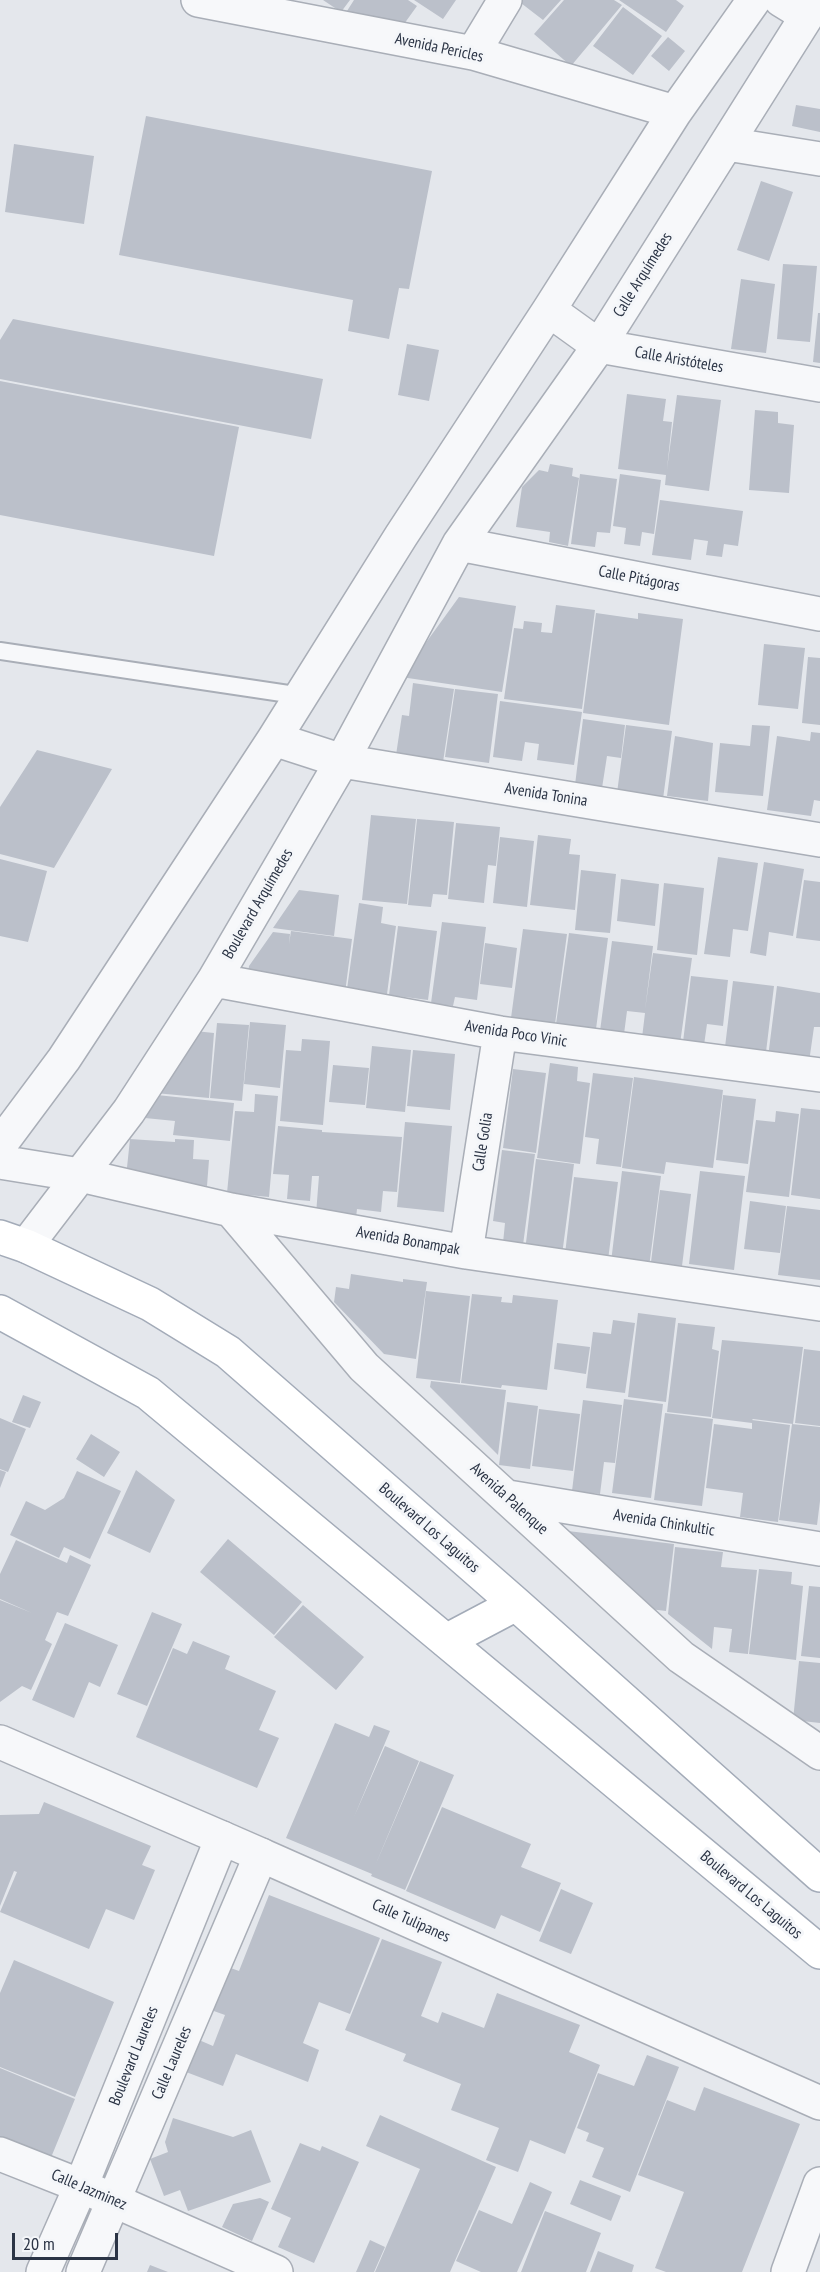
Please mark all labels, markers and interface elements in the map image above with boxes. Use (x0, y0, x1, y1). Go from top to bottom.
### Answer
street label: Avenida Pericles (393, 29, 485, 67)
street label: Calle Arquímedes (609, 229, 677, 321)
street label: Calle Aristóteles (633, 343, 725, 377)
street label: Calle Pitágoras (597, 562, 681, 596)
street label: Avenida Tonina (503, 779, 589, 811)
street label: Boulevard Arquímedes (219, 845, 297, 963)
street label: Avenida Poco Vinic (463, 1016, 569, 1052)
street label: Calle Golia (469, 1111, 497, 1173)
street label: Avenida Bonampak (355, 1222, 461, 1260)
street label: Avenida Palenque (466, 1459, 552, 1539)
street label: Boulevard Los Laguitos (375, 1479, 483, 1577)
street label: Avenida Chinkultic (612, 1506, 716, 1540)
street label: Boulevard Los Laguitos (696, 1847, 806, 1943)
street label: Calle Tulipanes (369, 1895, 453, 1947)
street label: Boulevard Laureles (105, 2004, 163, 2108)
street label: Calle Laureles (148, 2024, 196, 2102)
street label: Calle Jazminez (48, 2166, 130, 2214)
scale bar (15, 2221, 122, 2259)
text: 20 m (23, 2232, 55, 2255)

